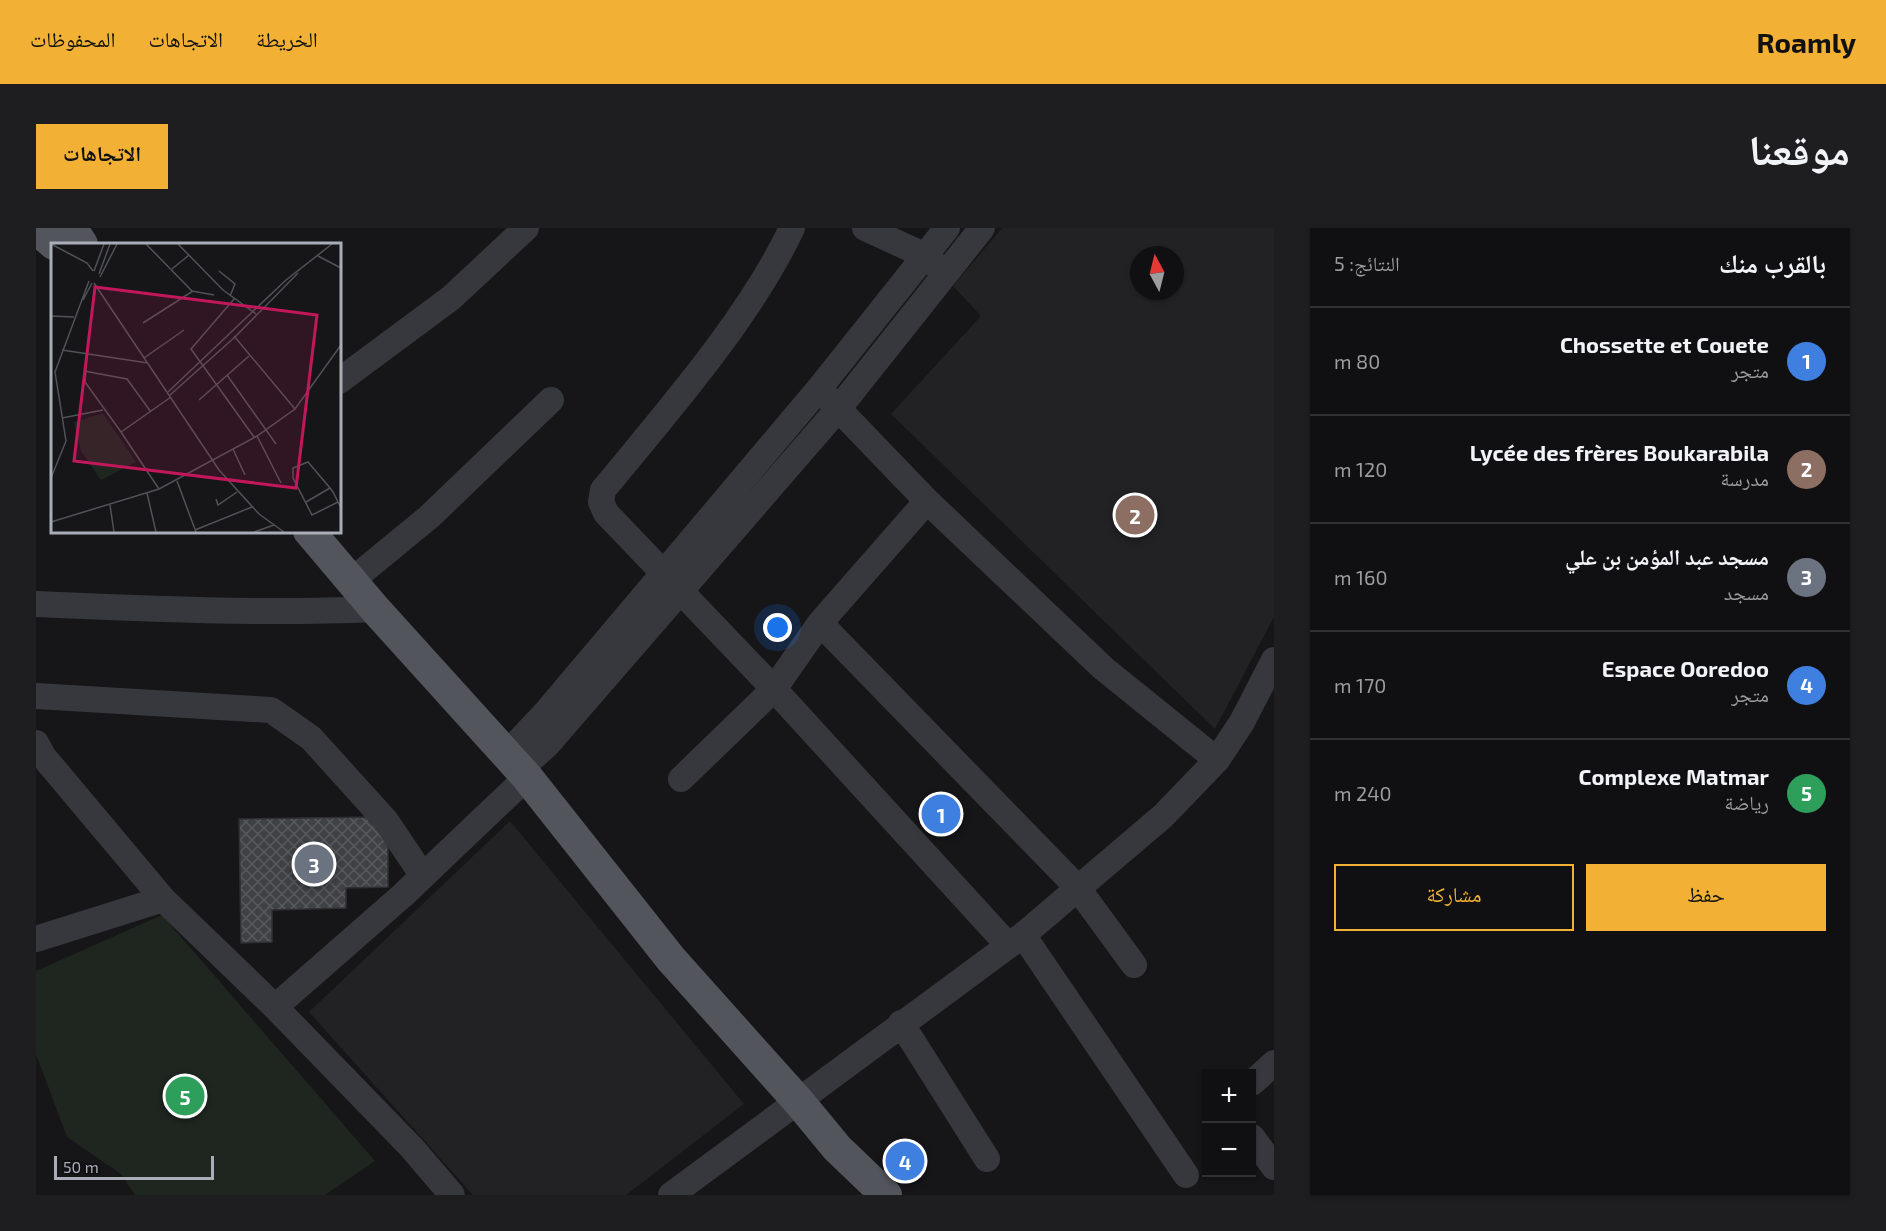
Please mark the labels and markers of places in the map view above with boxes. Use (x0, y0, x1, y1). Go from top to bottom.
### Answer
pin: 2 (1116, 492, 1154, 538)
pin: 1 (922, 792, 960, 836)
pin: 3 (294, 842, 334, 886)
pin: 5 (166, 1074, 204, 1118)
pin: 4 (886, 1138, 924, 1184)

